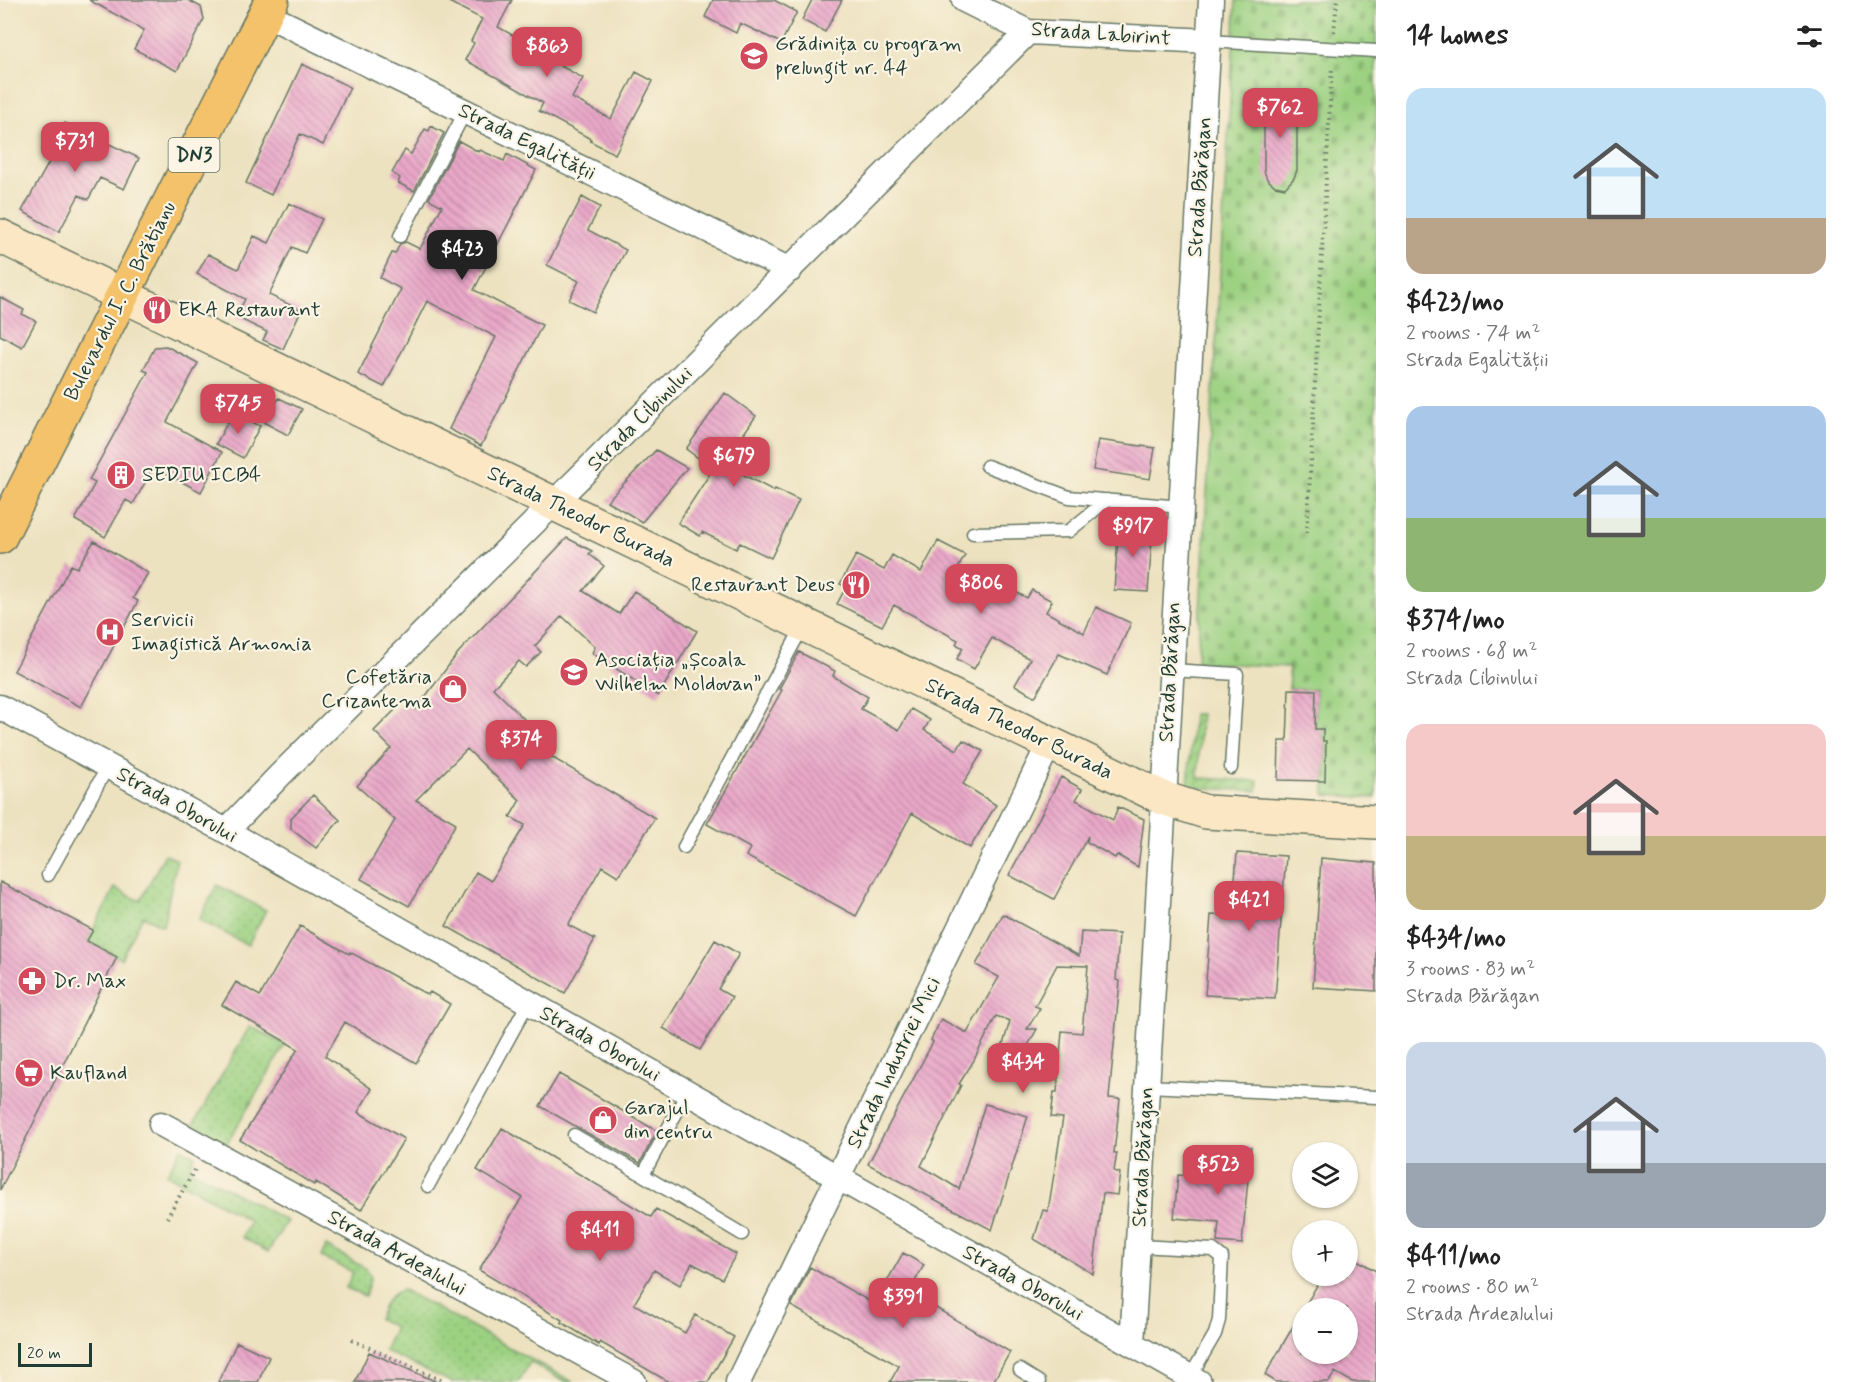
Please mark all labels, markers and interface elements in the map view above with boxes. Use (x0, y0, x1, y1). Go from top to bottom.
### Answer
street label: Strada Labirint (1030, 15, 1172, 53)
text: 14 homes (1406, 19, 1508, 53)
icon: filters (1793, 20, 1826, 53)
pin: $863 (511, 27, 583, 78)
place label: Grădinița cu program prelungit nr. 44 (775, 30, 962, 84)
text: $863 (526, 33, 568, 60)
school or university icon: Grădinița cu program prelungit nr. 44 (738, 40, 770, 72)
pin: $762 (1244, 88, 1316, 139)
text: $762 (1257, 94, 1303, 121)
street label: Strada Egalității (454, 97, 600, 187)
street label: Strada Bărăgan (1181, 116, 1219, 258)
pin: $731 (39, 122, 111, 173)
icon: home (1562, 127, 1670, 235)
text: $731 (55, 128, 95, 155)
road number: DN3 (168, 138, 220, 172)
street label: Bulevardul I. C. Brătianu (57, 196, 183, 406)
pin: $423 (426, 230, 498, 281)
text: $423 (441, 236, 483, 263)
text: $423/mo (1406, 286, 1504, 320)
restaurant icon: EKA Restaurant (141, 294, 173, 326)
place label: EKA Restaurant (178, 296, 321, 324)
text: 2 rooms · 74 m² (1406, 320, 1540, 347)
text: Strada Egalității (1406, 347, 1549, 374)
street label: Strada Cibinului (581, 360, 699, 478)
pin: $745 (202, 384, 274, 435)
text: $745 (214, 390, 262, 417)
pin: $679 (698, 437, 770, 488)
text: $679 (713, 443, 755, 470)
icon: home (1562, 445, 1670, 553)
building icon: SEDIU ICB4 (105, 459, 137, 491)
street label: Strada Theodor Burada (482, 459, 680, 575)
place label: SEDIU ICB4 (142, 461, 261, 489)
pin: $917 (1097, 507, 1169, 558)
text: $917 (1112, 513, 1154, 540)
pin: $806 (945, 564, 1017, 615)
restaurant icon: Restaurant Deus (840, 569, 872, 601)
text: $806 (959, 570, 1003, 597)
place label: Restaurant Deus (691, 571, 835, 599)
street label: Strada Bărăgan (1152, 601, 1188, 743)
text: $374/mo (1406, 604, 1505, 638)
place label: Servicii Imagistică Armonia (131, 606, 312, 660)
hospital icon: Servicii Imagistică Armonia (94, 616, 126, 648)
text: 2 rooms · 68 m² (1406, 638, 1537, 665)
place label: Asociația „Școala Wilhelm Moldovan” (595, 646, 761, 698)
school or university icon: Asociația „Școala Wilhelm Moldovan” (558, 656, 590, 688)
place label: Cofetăria Crizantema (321, 663, 432, 715)
text: Strada Cibinului (1406, 665, 1538, 692)
street label: Strada Theodor Burada (920, 671, 1118, 787)
shop icon: Cofetăria Crizantema (437, 673, 469, 705)
pin: $374 (485, 720, 557, 771)
text: $374 (500, 726, 542, 753)
street label: Strada Oborului (111, 760, 243, 850)
icon: home (1562, 763, 1670, 871)
pin: $421 (1213, 881, 1285, 932)
text: $421 (1228, 887, 1270, 914)
text: $434/mo (1406, 922, 1506, 956)
text: 3 rooms · 83 m² (1406, 956, 1535, 983)
pharmacy icon: Dr. Max (16, 965, 48, 997)
place label: Dr. Max (53, 967, 126, 995)
street label: Strada Industriei Mici (840, 972, 948, 1154)
text: Strada Bărăgan (1406, 983, 1540, 1010)
street label: Strada Oborului (534, 999, 666, 1089)
pin: $434 (987, 1043, 1059, 1094)
text: $434 (1001, 1049, 1045, 1076)
supermarket icon: Kaufland (13, 1057, 45, 1089)
place label: Kaufland (50, 1059, 127, 1087)
icon: home (1562, 1081, 1670, 1189)
street label: Strada Bărăgan (1125, 1086, 1161, 1228)
place label: Garajul din centru (624, 1094, 713, 1146)
shop icon: Garajul din centru (587, 1104, 619, 1136)
map controls (1292, 1142, 1358, 1364)
button: layers (1292, 1142, 1358, 1208)
pin: $523 (1182, 1145, 1254, 1196)
text: $523 (1197, 1151, 1239, 1178)
street label: Strada Ardealului (322, 1203, 472, 1303)
pin: $411 (564, 1211, 636, 1262)
text: $411 (580, 1217, 620, 1244)
button: + (1292, 1220, 1358, 1286)
street label: Strada Oborului (957, 1238, 1089, 1328)
text: $411/mo (1406, 1240, 1501, 1274)
text: 2 rooms · 80 m² (1406, 1274, 1539, 1301)
pin: $391 (867, 1278, 939, 1329)
text: $391 (883, 1284, 923, 1311)
button: − (1292, 1298, 1358, 1364)
text: Strada Ardealului (1406, 1301, 1554, 1328)
scale bar (18, 1340, 92, 1368)
text: 20 m (27, 1343, 61, 1364)

